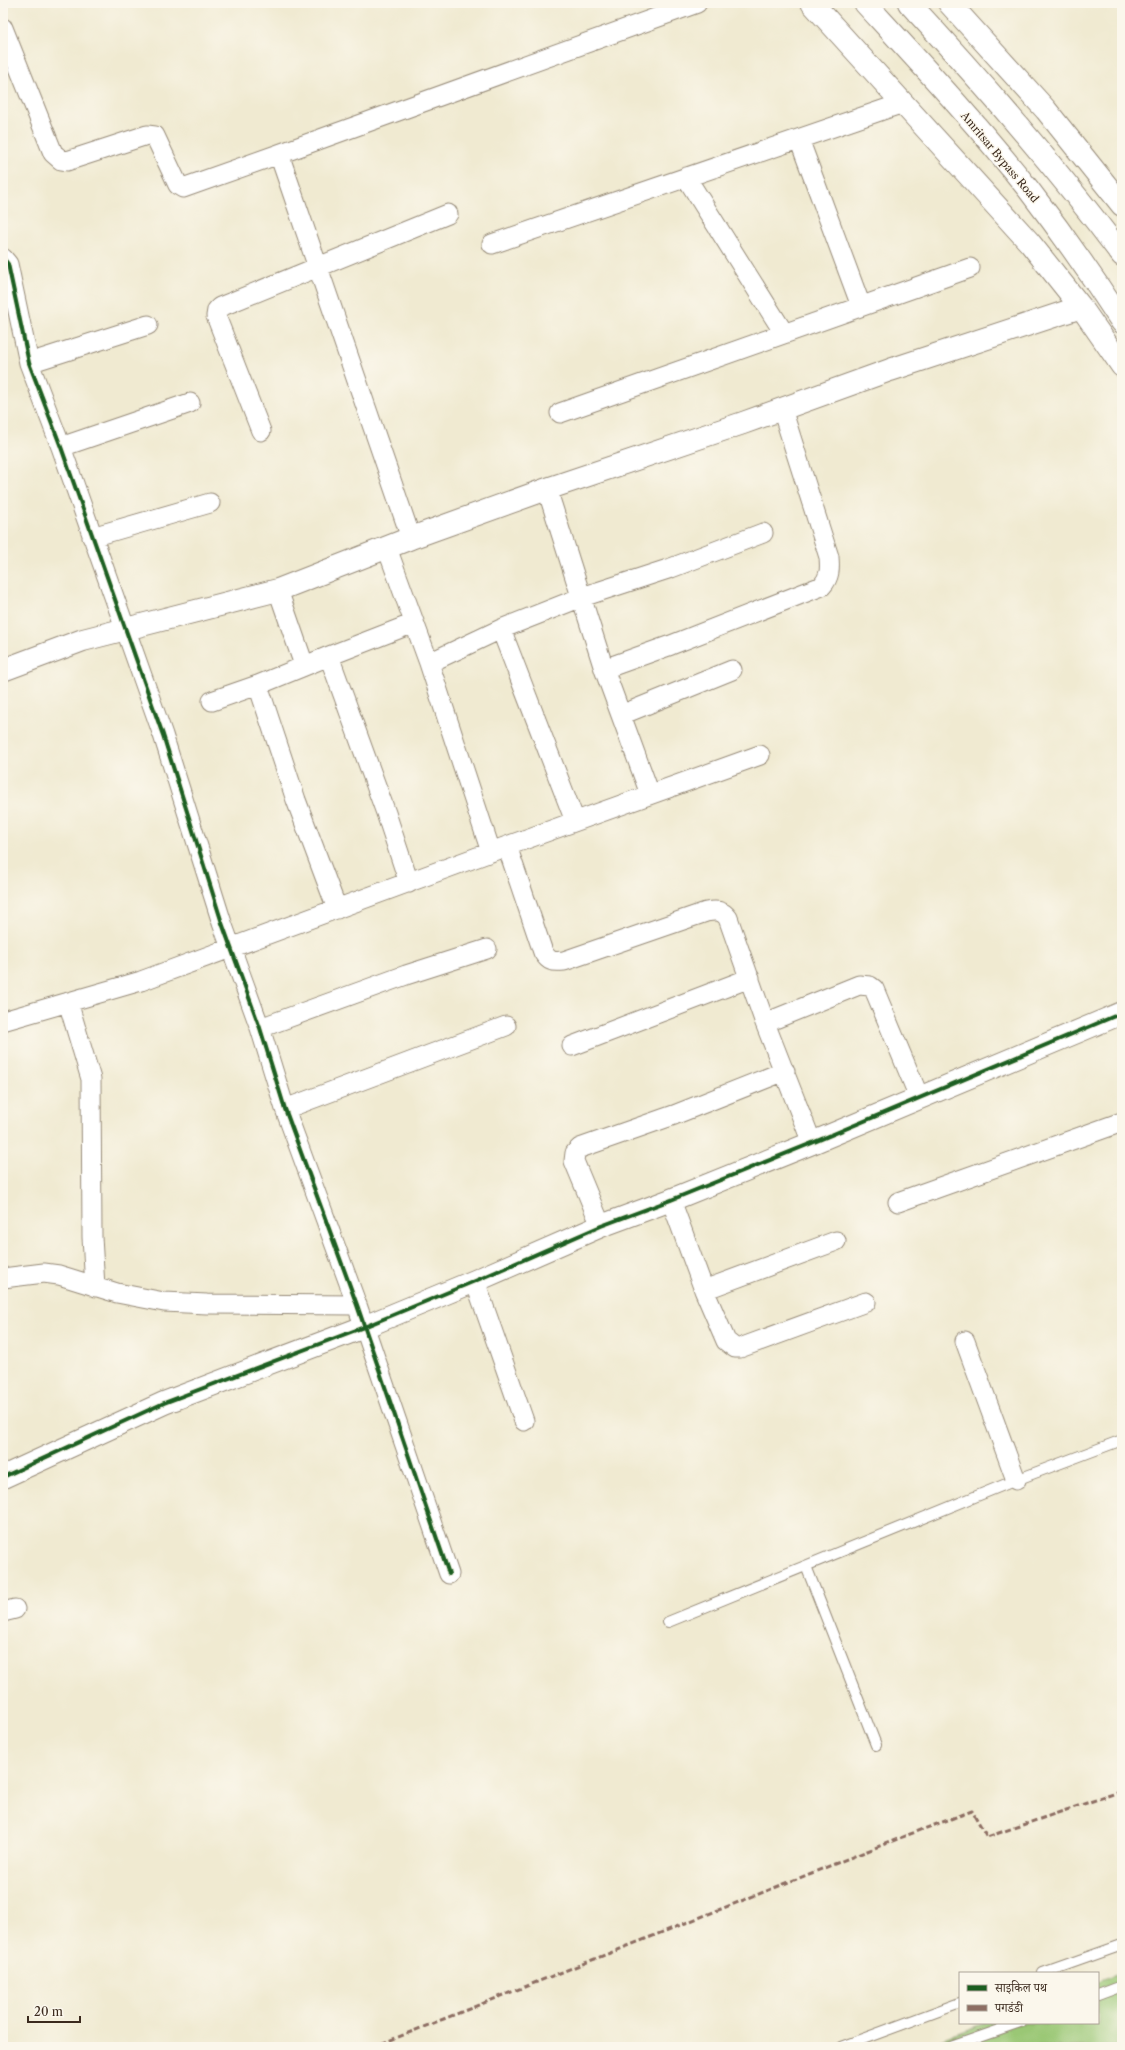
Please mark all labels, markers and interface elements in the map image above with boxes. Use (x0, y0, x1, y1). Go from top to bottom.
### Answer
street label: Amritsar Bypass Road (957, 108, 1042, 205)
legend (959, 1972, 1099, 2024)
text: साइकिल पथ (994, 1980, 1048, 1995)
scale bar (28, 1998, 80, 2024)
text: पगडंडी (994, 2000, 1024, 2015)
text: 20 m (34, 2004, 63, 2019)

